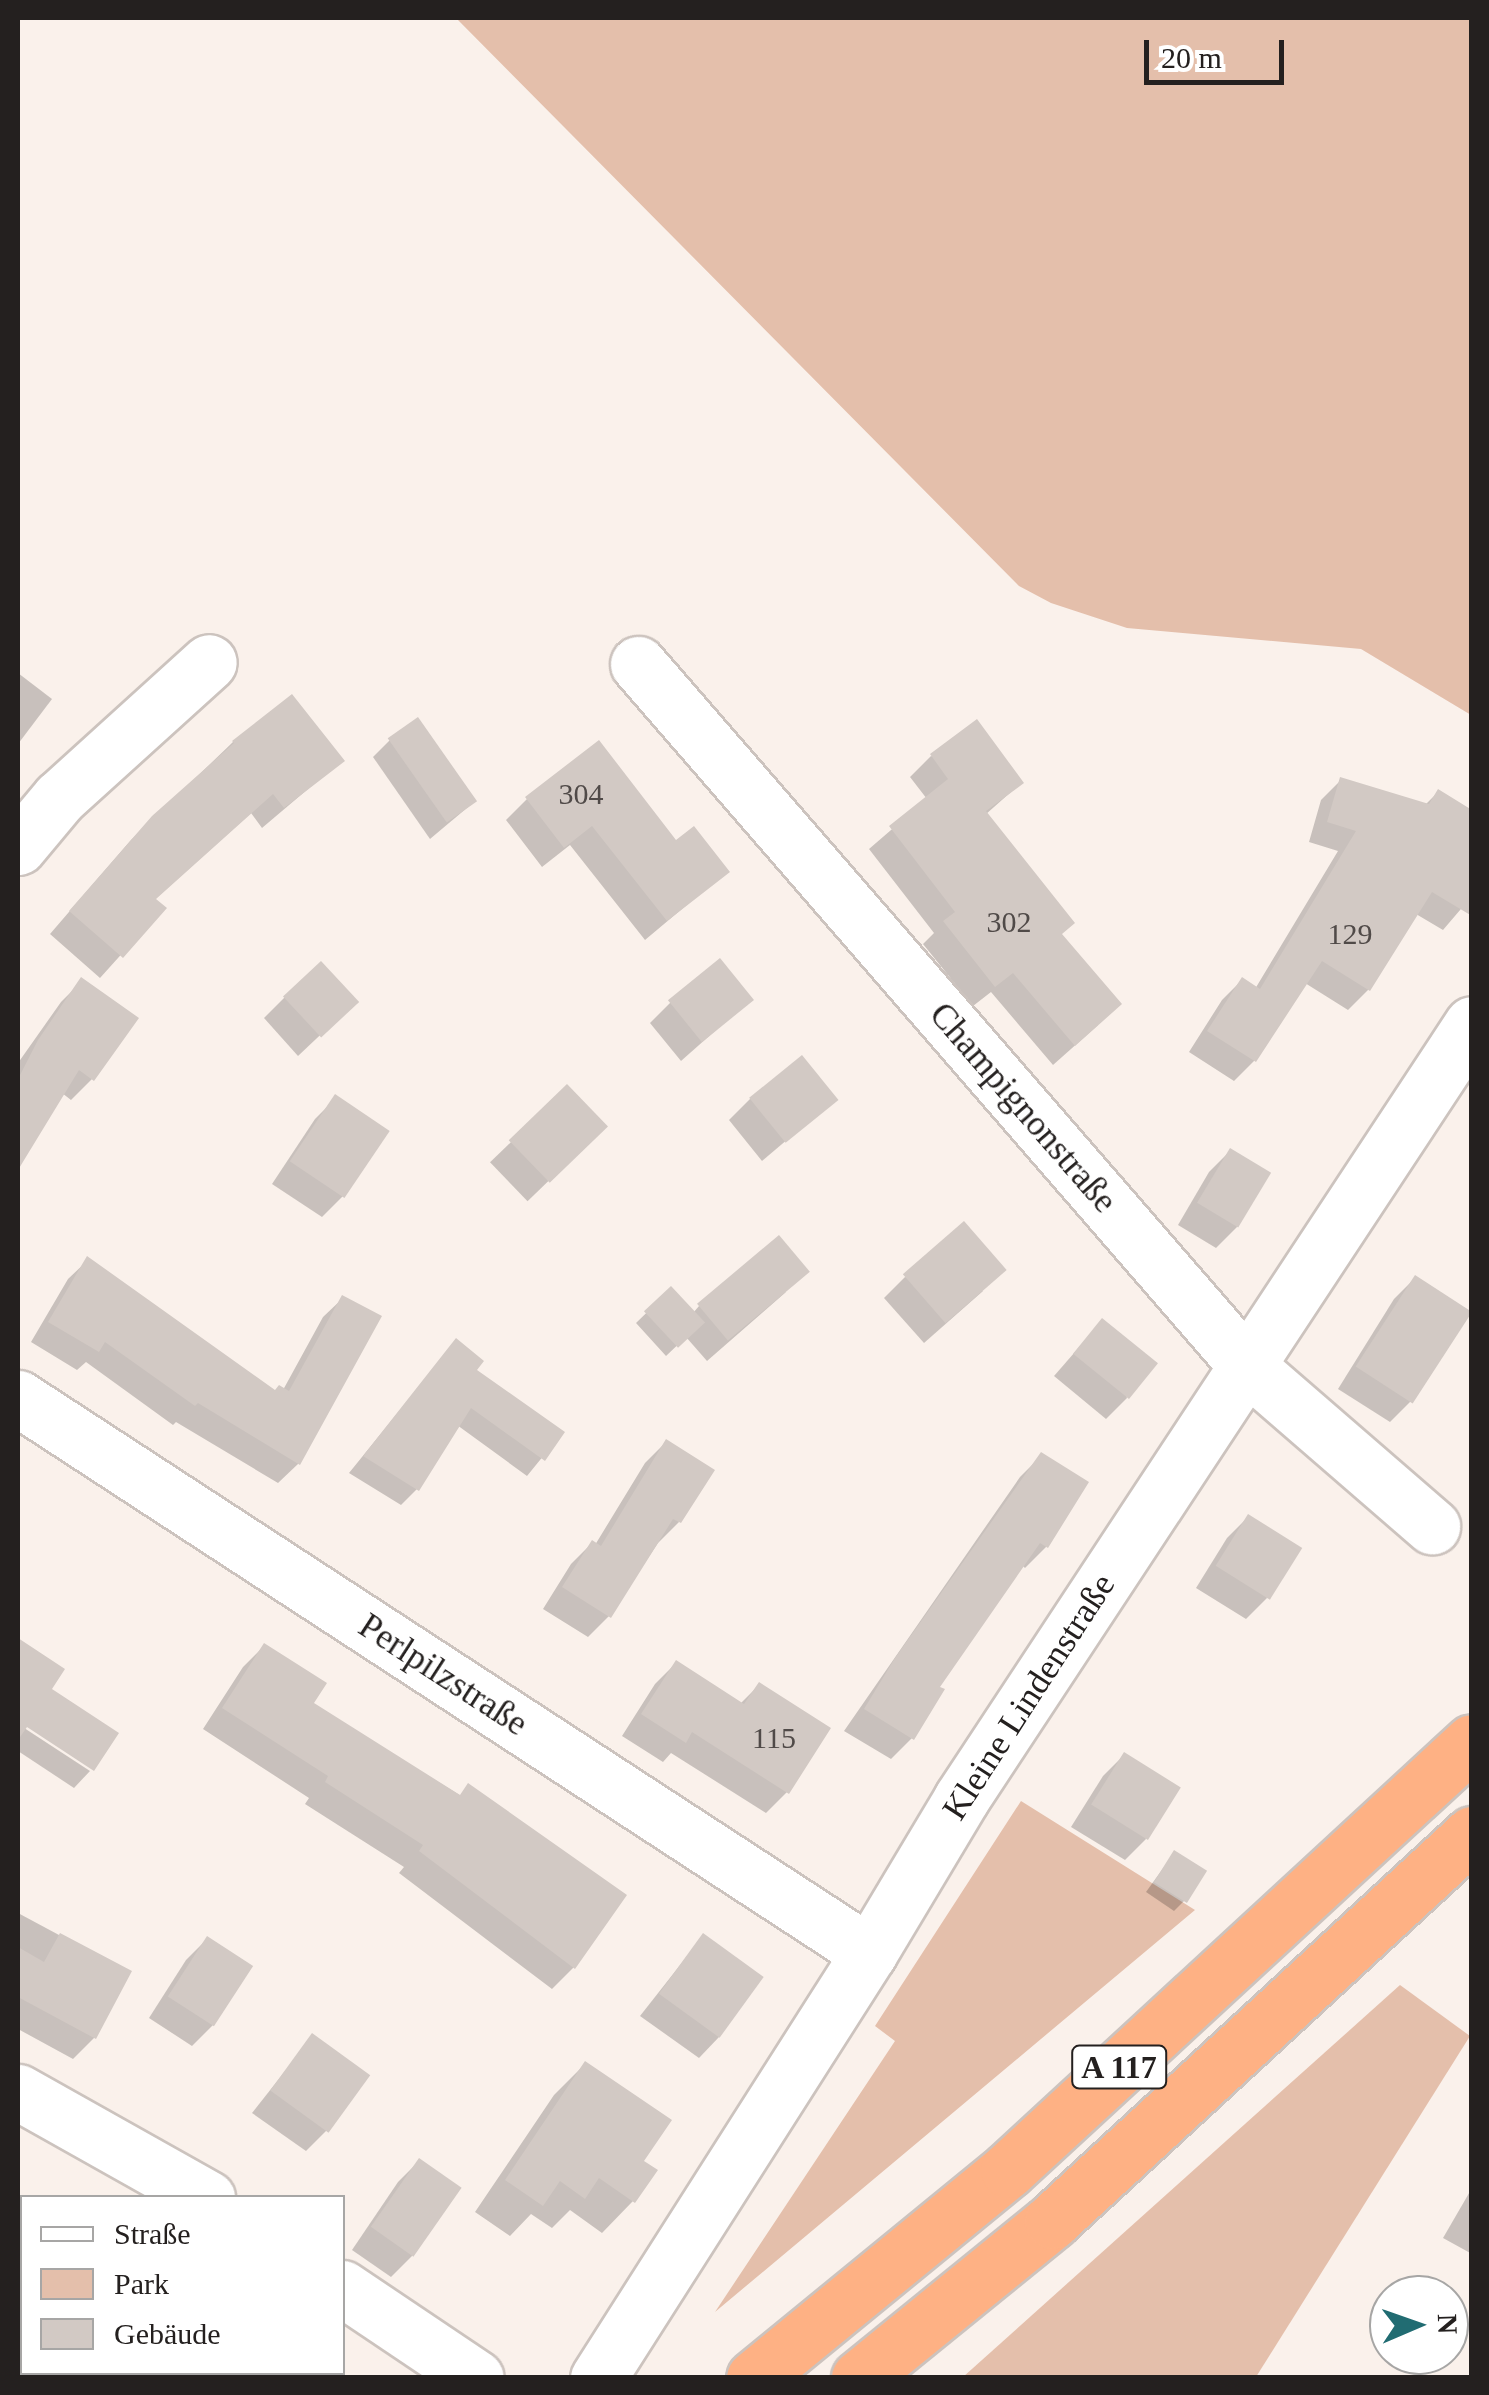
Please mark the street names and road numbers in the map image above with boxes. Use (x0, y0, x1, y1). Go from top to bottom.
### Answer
street label: Champignonstraße (920, 994, 1126, 1222)
street label: Kleine Lindenstraße (934, 1566, 1124, 1828)
street label: Perlpilzstraße (351, 1605, 535, 1745)
road number: A 117 (1069, 2040, 1169, 2094)

